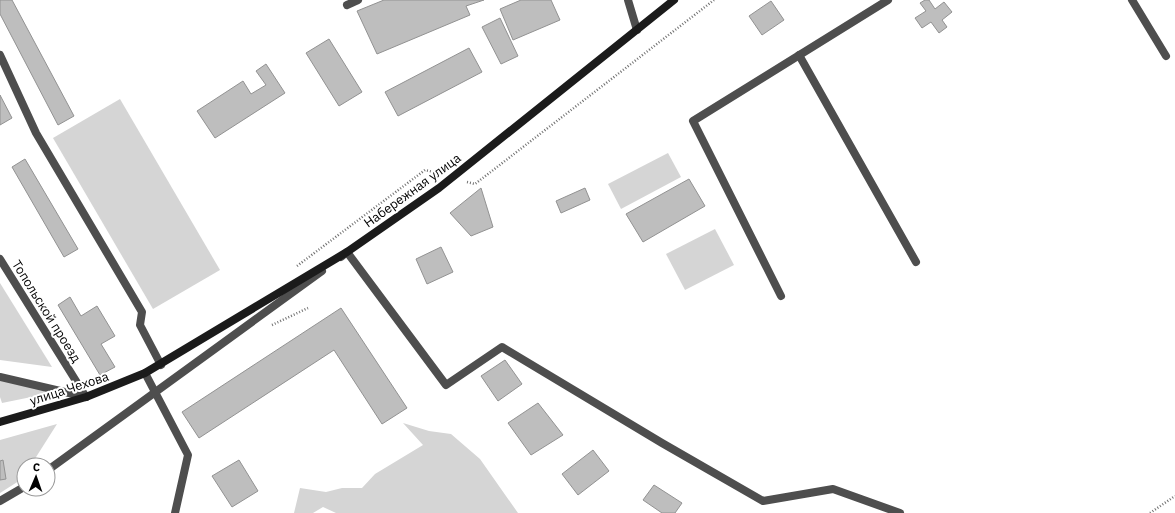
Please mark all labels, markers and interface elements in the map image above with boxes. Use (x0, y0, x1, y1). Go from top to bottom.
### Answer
street label: Набережная улица (360, 149, 464, 231)
street label: Топольской проезд (8, 257, 85, 366)
street label: улица Чехова (27, 368, 111, 409)
north arrow (16, 457, 56, 497)
text: С (33, 460, 40, 474)

